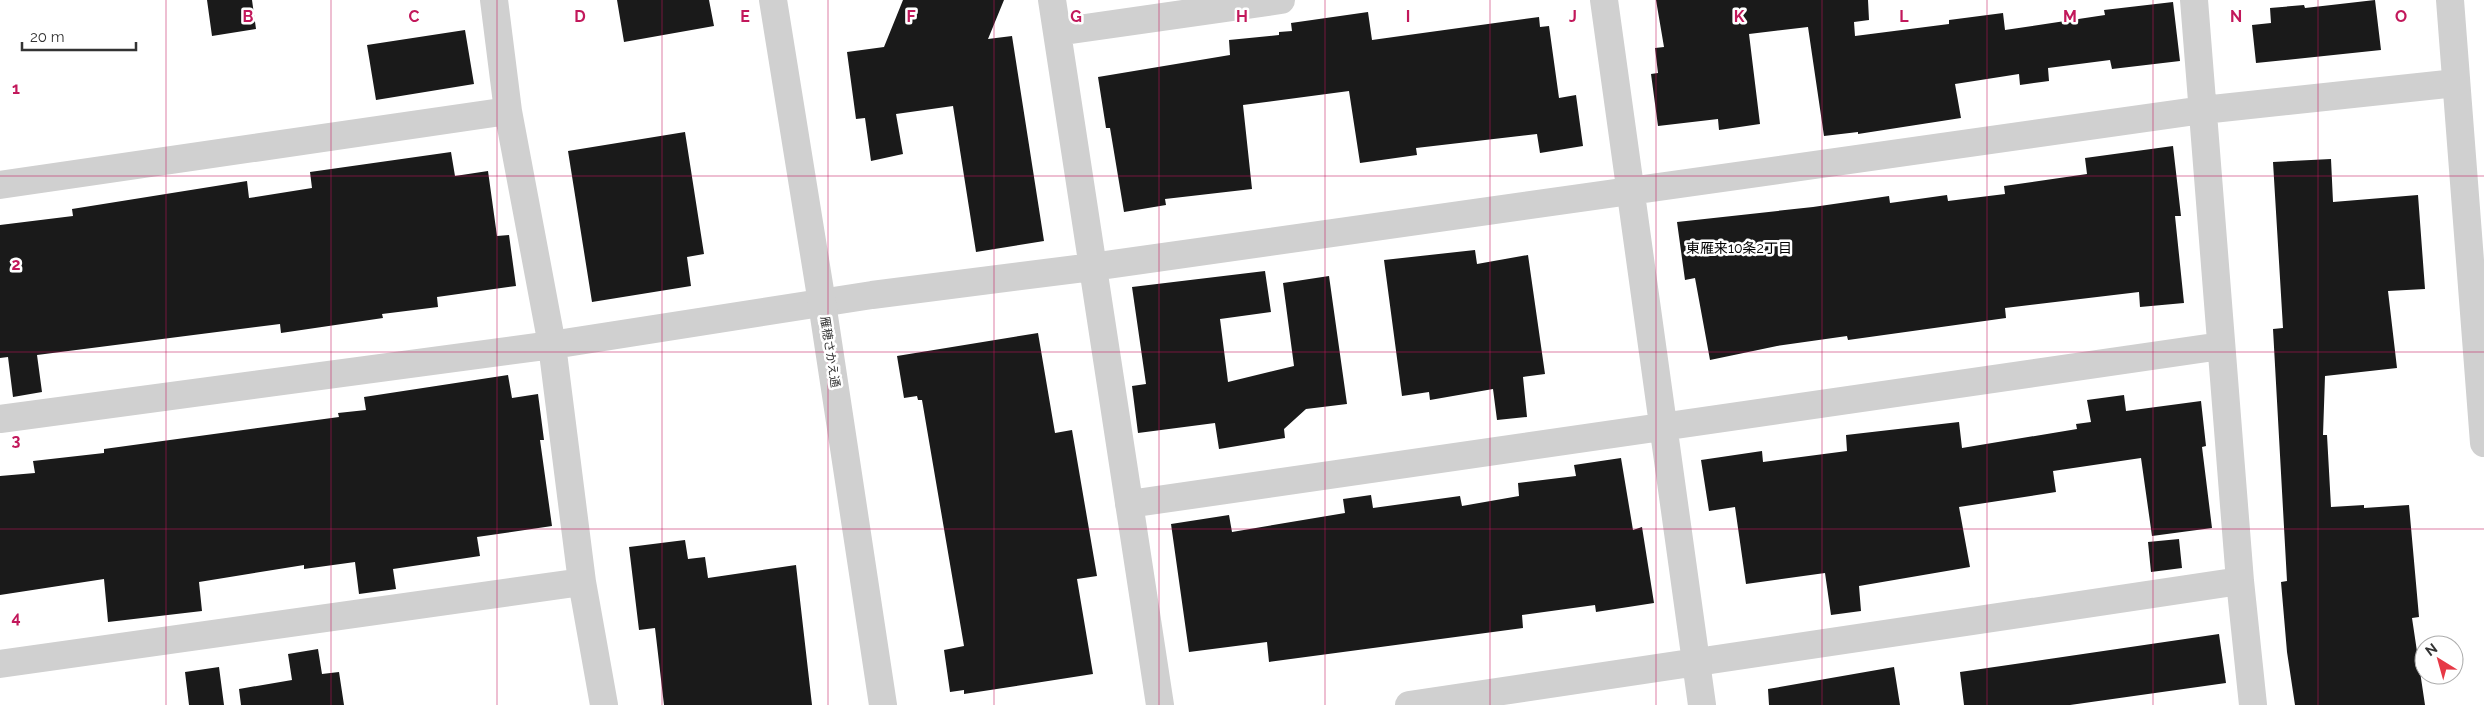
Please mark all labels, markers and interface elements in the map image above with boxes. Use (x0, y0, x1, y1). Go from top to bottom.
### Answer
text: B (243, 7, 254, 26)
text: C (409, 7, 420, 26)
text: D (574, 7, 586, 26)
text: E (740, 7, 750, 26)
text: F (906, 7, 916, 26)
text: G (1070, 7, 1082, 26)
text: H (1236, 7, 1248, 26)
text: I (1406, 7, 1410, 26)
text: J (1569, 7, 1577, 26)
text: K (1734, 7, 1745, 26)
text: L (1899, 7, 1909, 26)
text: M (2063, 7, 2077, 26)
text: N (2230, 7, 2242, 26)
text: O (2395, 7, 2407, 26)
scale bar (22, 20, 136, 52)
text: 20 m (30, 28, 65, 46)
text: 1 (12, 79, 20, 98)
district label: 東雁来10条2丁目 (1686, 240, 1792, 256)
text: 2 (11, 255, 21, 274)
street label: 雁穂さかえ通 (817, 315, 843, 389)
text: 3 (12, 431, 21, 450)
text: 4 (11, 608, 21, 627)
north arrow (2414, 635, 2464, 685)
text: N (2422, 640, 2440, 659)

